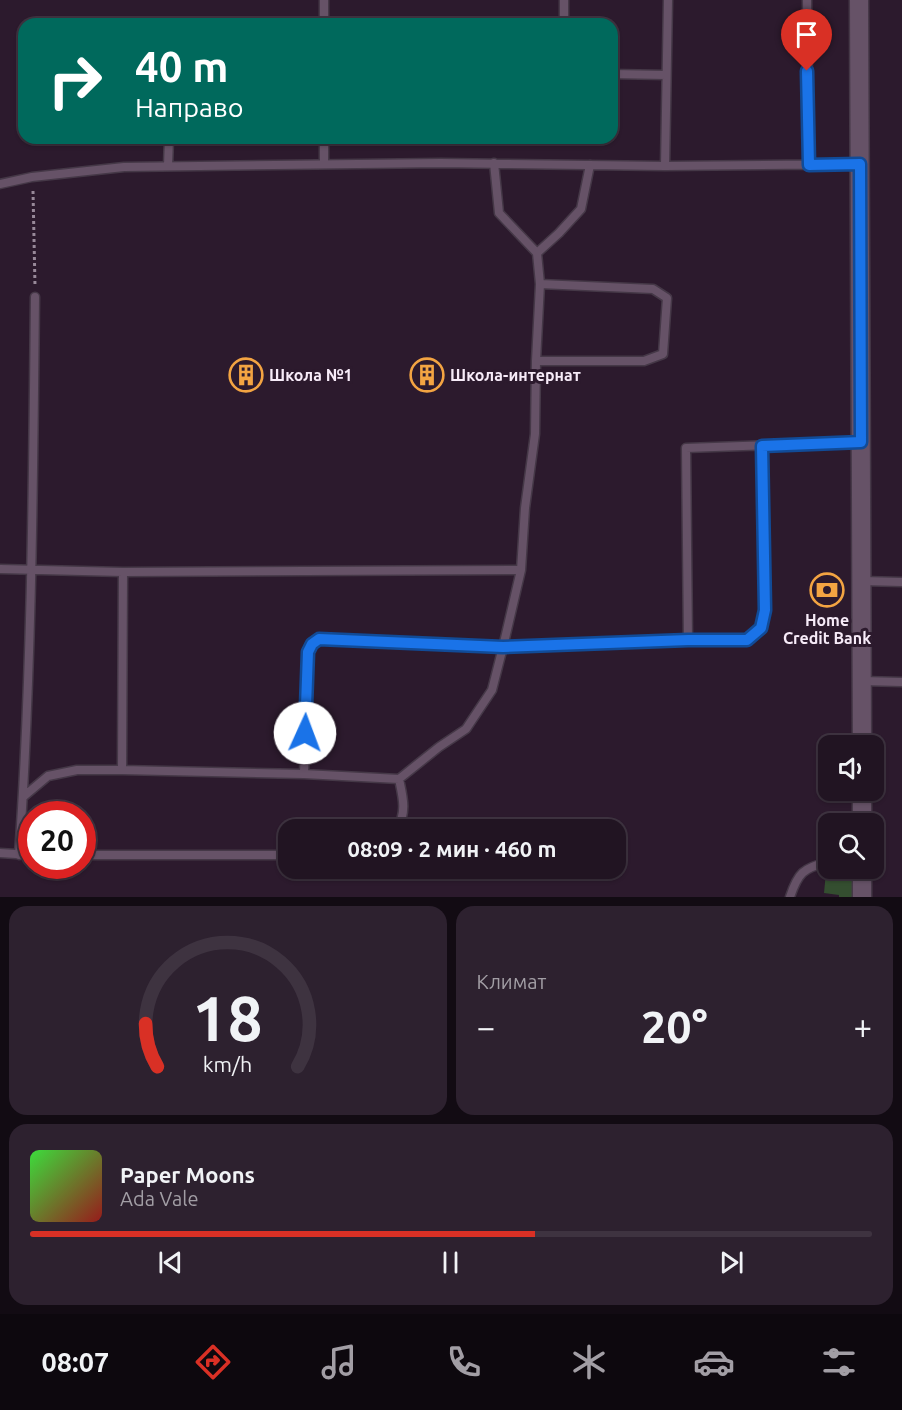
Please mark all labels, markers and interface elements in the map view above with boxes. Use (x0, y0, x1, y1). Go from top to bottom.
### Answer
pin (781, 9, 832, 71)
icon: arrive (790, 18, 823, 51)
icon: right (36, 42, 114, 120)
text: 40 m (135, 43, 229, 90)
text: Направо (135, 92, 244, 122)
building icon: Школа №1 (228, 357, 264, 393)
building icon: Школа-интернат (409, 357, 445, 393)
place label: Школа №1 (269, 366, 353, 384)
place label: Школа-интернат (450, 366, 581, 384)
bank icon: Home Credit Bank (809, 572, 845, 608)
place label: Home Credit Bank (783, 611, 871, 647)
position arrow (273, 701, 337, 765)
map controls (818, 735, 884, 879)
button: sound (818, 735, 884, 801)
speed limit sign: 20 (18, 801, 96, 879)
button: search (818, 813, 884, 879)
text: 08:09 · 2 мин · 460 m (348, 836, 556, 861)
text: Климат (477, 970, 546, 993)
text: 18 (193, 983, 263, 1053)
text: 20° (641, 1001, 708, 1052)
text: − (477, 1008, 495, 1045)
text: + (853, 1008, 872, 1045)
text: km/h (203, 1053, 252, 1077)
text: Paper Moons (120, 1162, 255, 1187)
text: Ada Vale (120, 1187, 198, 1210)
icon: previous (154, 1246, 187, 1279)
icon: pause (434, 1246, 467, 1279)
icon: next (715, 1246, 748, 1279)
icon: directions (192, 1341, 234, 1383)
icon: music (318, 1341, 360, 1383)
icon: phone (443, 1341, 485, 1383)
icon: climate (568, 1341, 610, 1383)
icon: car (693, 1341, 735, 1383)
icon: filters (818, 1341, 860, 1383)
text: 08:07 (42, 1347, 109, 1377)

